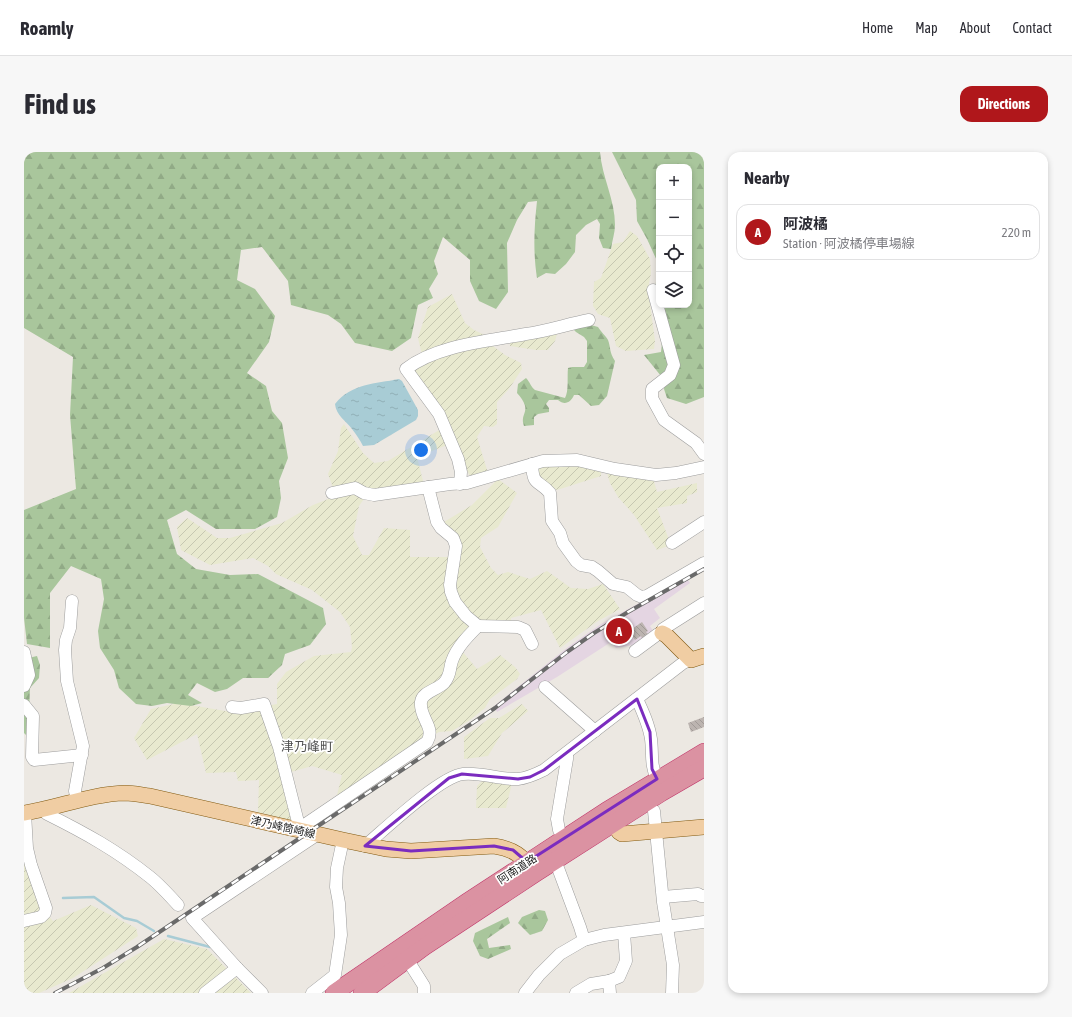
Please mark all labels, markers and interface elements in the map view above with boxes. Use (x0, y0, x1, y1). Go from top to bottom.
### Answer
text: Roamly (20, 17, 74, 39)
text: Home (862, 20, 893, 36)
text: Map (915, 20, 938, 36)
text: About (960, 20, 991, 36)
text: Contact (1013, 20, 1052, 36)
button: Directions (960, 86, 1048, 122)
text: Find us (24, 88, 96, 120)
map controls (656, 164, 692, 308)
button: + (656, 164, 692, 200)
text: Nearby (744, 168, 790, 188)
button: − (656, 200, 692, 236)
text: 阿波橘 (783, 215, 828, 232)
text: A (755, 225, 761, 240)
text: 220 m (1002, 225, 1031, 240)
button: locate (656, 236, 692, 272)
text: Station · 阿波橘停車場線 (783, 236, 915, 251)
button: layers (656, 272, 692, 308)
your location (411, 440, 431, 460)
pin: A (606, 616, 632, 646)
district label: 津乃峰町 (281, 739, 333, 754)
street label: 津乃峰筒崎線 (249, 814, 317, 840)
street label: 阿南道路 (495, 852, 539, 886)

